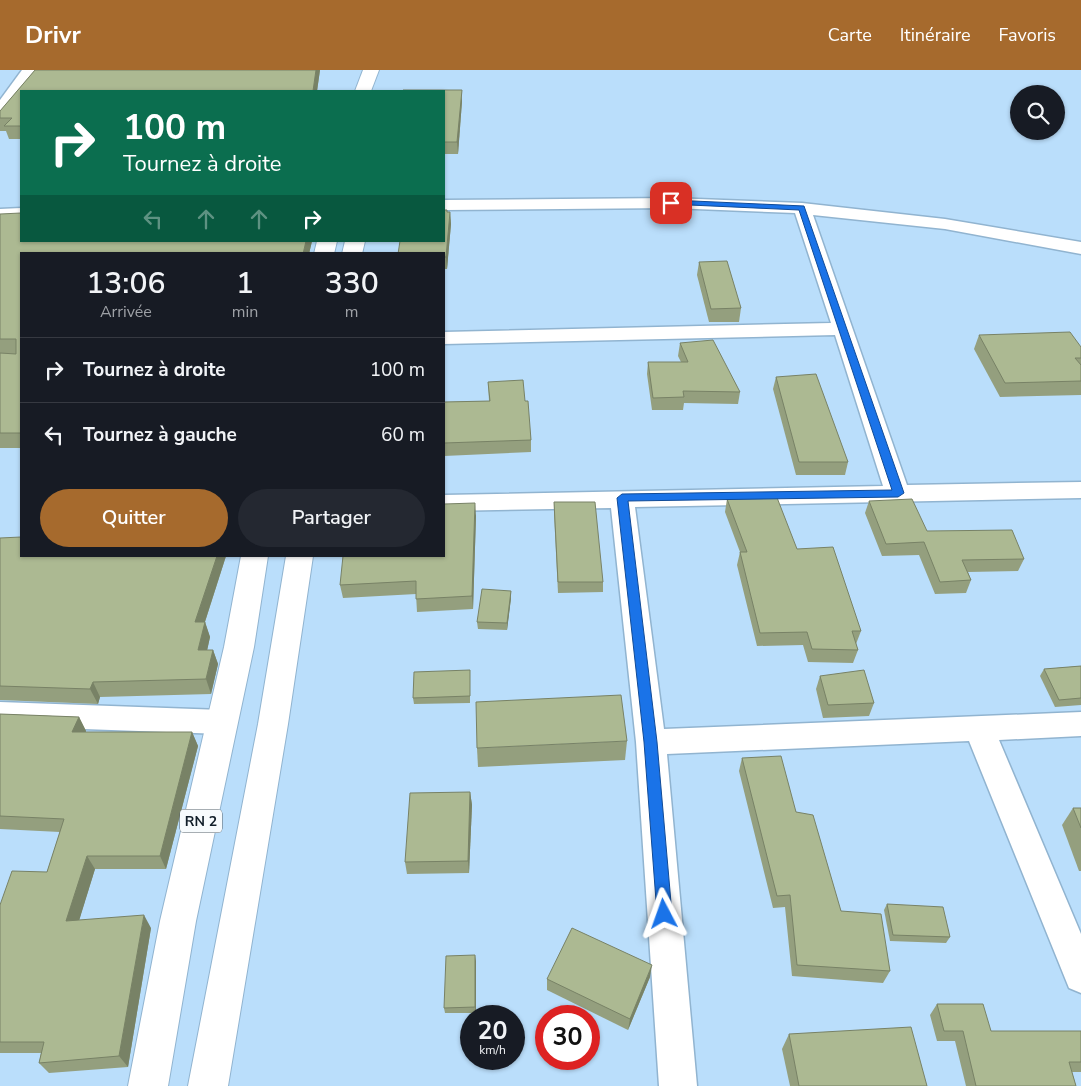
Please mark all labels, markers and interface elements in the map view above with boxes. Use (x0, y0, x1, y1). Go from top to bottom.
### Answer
text: Drivr (25, 19, 81, 51)
text: Carte (828, 23, 872, 47)
text: Itinéraire (900, 23, 971, 47)
text: Favoris (999, 23, 1056, 47)
map controls (1010, 85, 1065, 140)
button: search (1010, 85, 1065, 140)
text: 100 m (123, 104, 226, 151)
icon: right (40, 110, 105, 175)
text: Tournez à droite (123, 149, 282, 179)
pin (650, 182, 692, 224)
icon: arrive (657, 189, 685, 217)
icon: left (139, 205, 167, 233)
icon: ahead (192, 205, 220, 233)
icon: ahead (245, 205, 273, 233)
icon: right (298, 205, 326, 233)
text: 13:06 (86, 263, 165, 304)
text: 1 (236, 263, 254, 304)
text: 330 (325, 263, 379, 304)
text: Arrivée (100, 301, 152, 323)
text: min (232, 301, 258, 323)
text: m (345, 301, 359, 323)
icon: right (40, 356, 68, 384)
text: Tournez à droite (83, 357, 226, 383)
text: 100 m (370, 357, 425, 383)
icon: left (40, 421, 68, 449)
text: Tournez à gauche (83, 422, 237, 448)
text: 60 m (381, 422, 425, 448)
button: Quitter (40, 489, 228, 547)
button: Partager (238, 489, 425, 547)
road number: RN 2 (180, 809, 222, 832)
position arrow (637, 887, 689, 939)
speed limit sign: 30 (535, 1005, 600, 1070)
text: 20 (477, 1014, 508, 1048)
text: km/h (479, 1042, 506, 1058)

